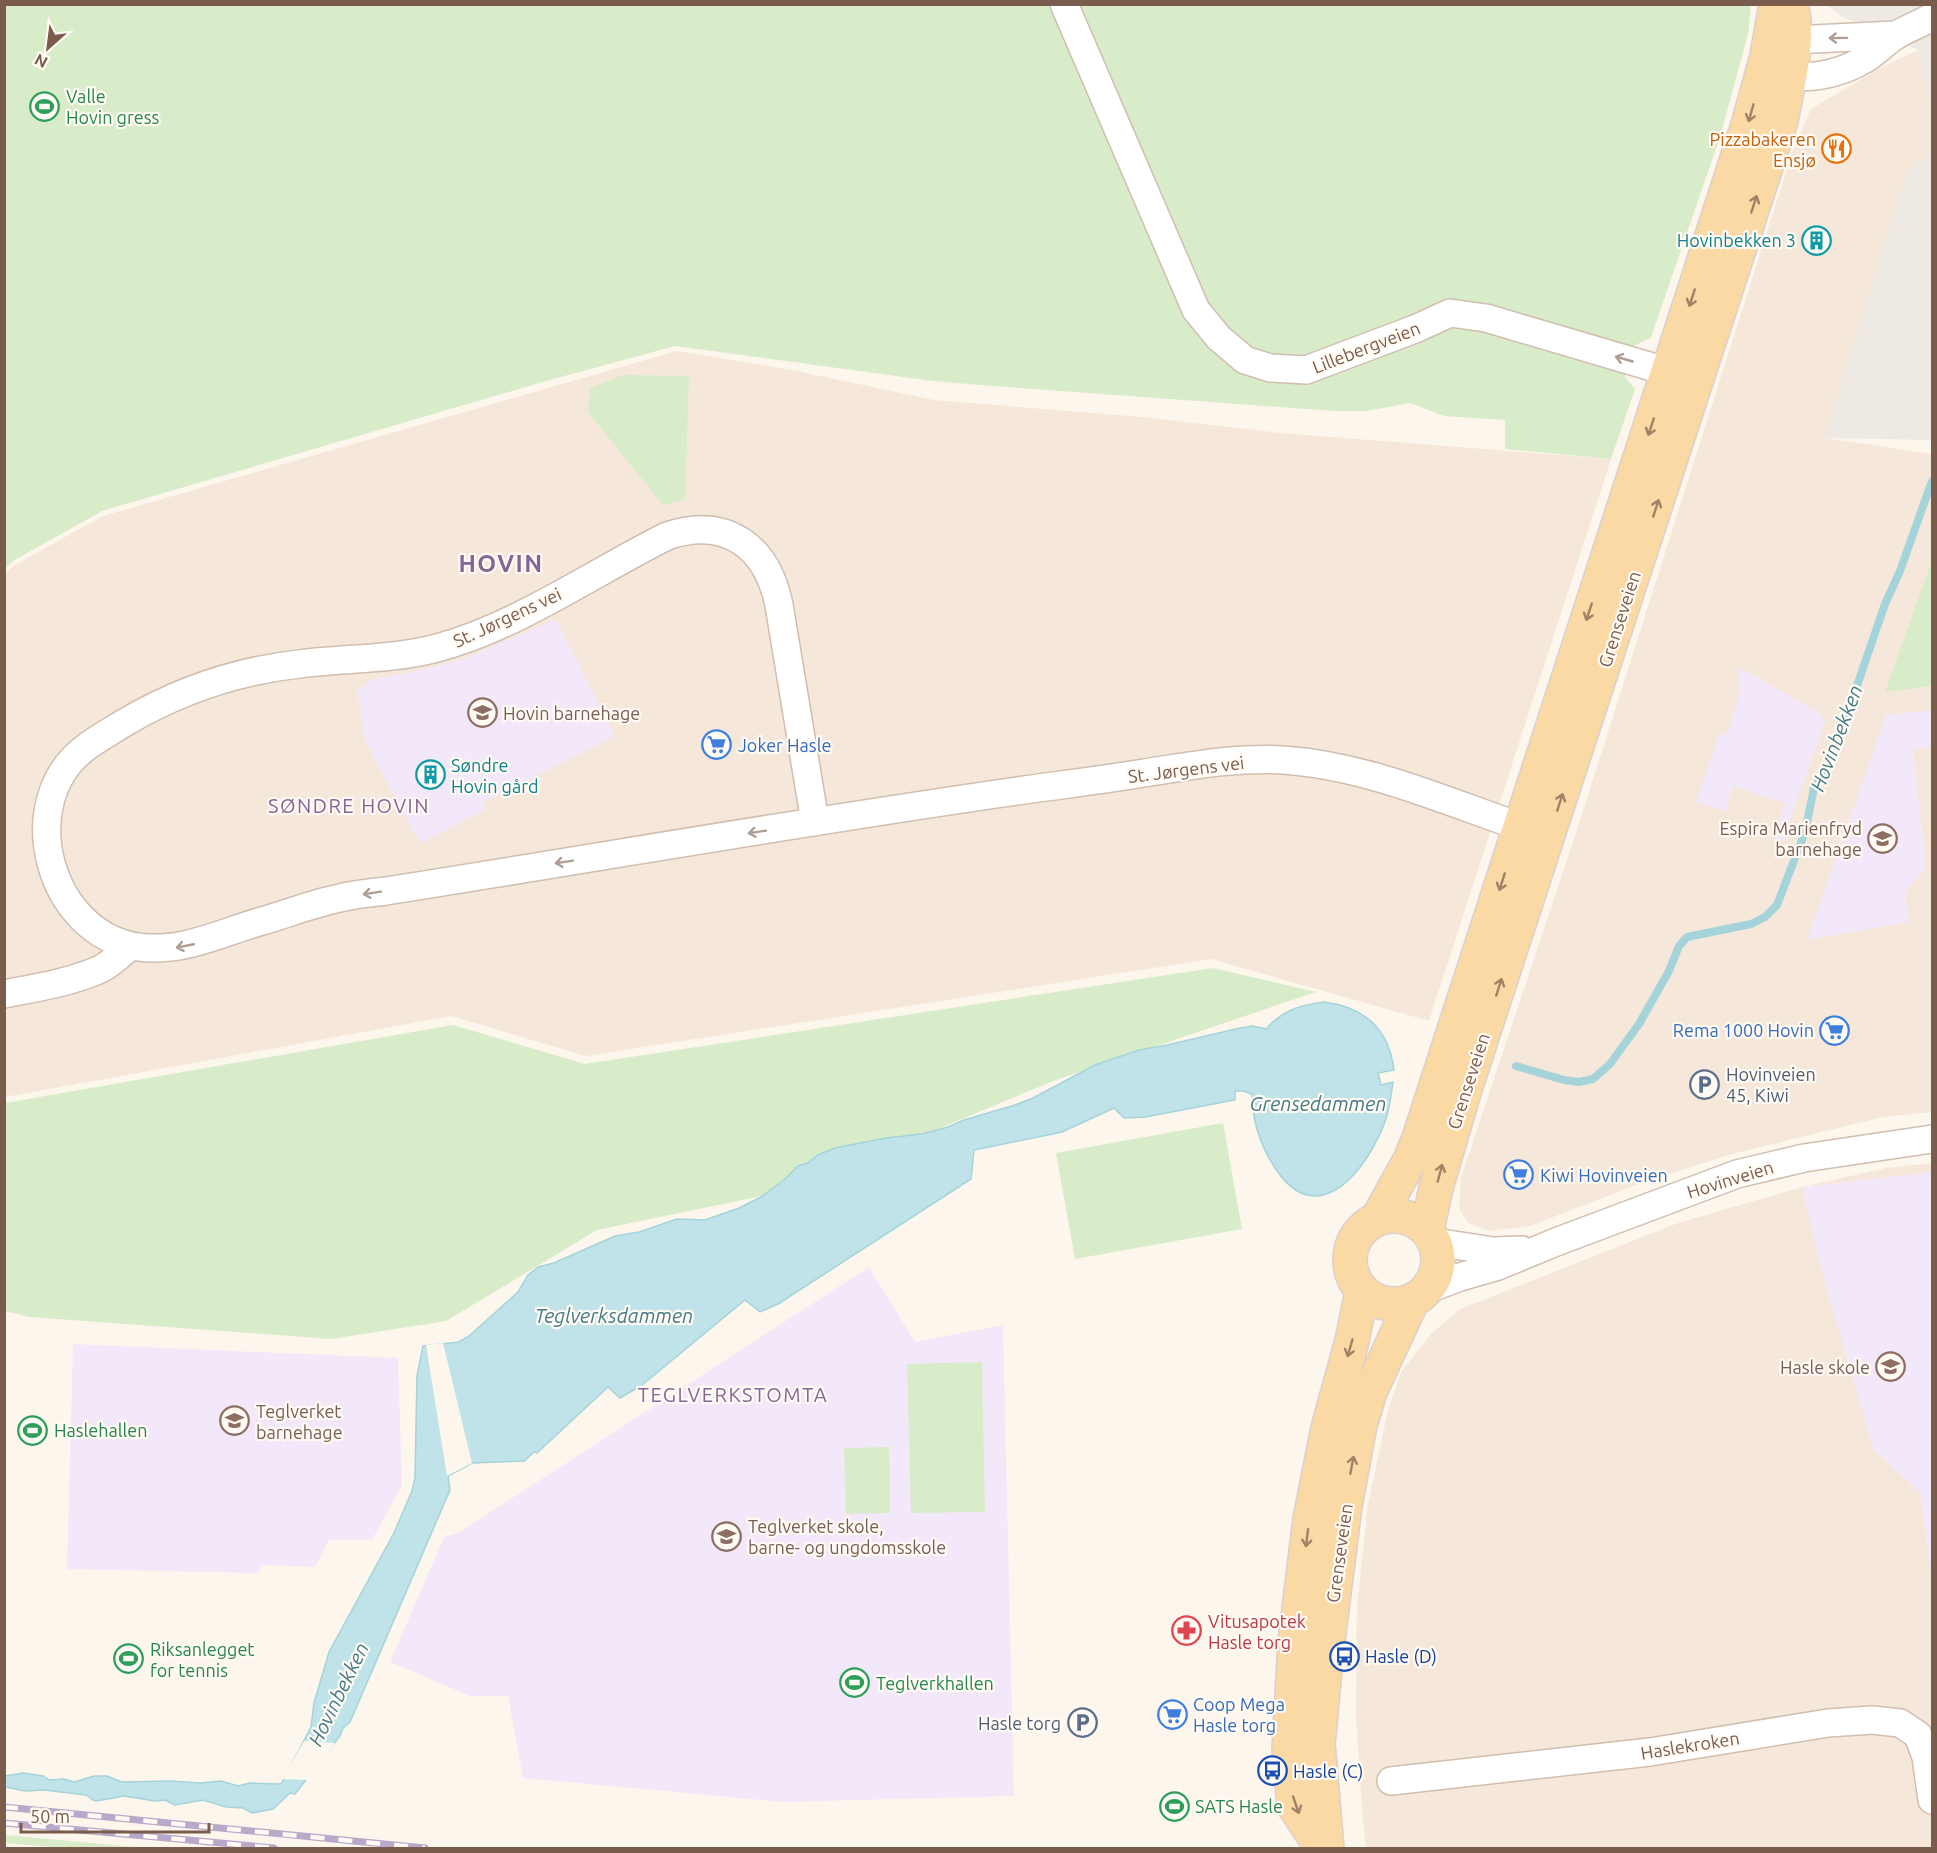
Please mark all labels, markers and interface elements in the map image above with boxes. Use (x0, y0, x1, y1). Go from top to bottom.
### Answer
north arrow (18, 18, 78, 78)
one-way arrow (1828, 32, 1848, 44)
text: N (31, 50, 50, 72)
place label: Valle Hovin gress (66, 86, 159, 127)
sports icon: Valle Hovin gress (29, 90, 61, 122)
one-way arrow (1745, 103, 1756, 122)
place label: Pizzabakeren Ensjø (1710, 129, 1816, 170)
restaurant icon: Pizzabakeren Ensjø (1821, 133, 1853, 165)
one-way arrow (1750, 195, 1761, 214)
building icon: Hovinbekken 3 (1801, 224, 1833, 256)
place label: Hovinbekken 3 (1677, 230, 1796, 250)
one-way arrow (1686, 288, 1697, 307)
street label: Lillebergveien (1309, 317, 1423, 377)
one-way arrow (1615, 352, 1634, 364)
one-way arrow (1644, 417, 1655, 436)
one-way arrow (1651, 499, 1662, 518)
district label: HOVIN (458, 550, 544, 577)
street label: Grenseveien (1594, 568, 1644, 670)
street label: St. Jørgens vei (450, 583, 564, 651)
one-way arrow (1583, 603, 1594, 622)
water label: Hovinbekken (1805, 682, 1867, 794)
school or university icon: Hovin barnehage (466, 697, 498, 729)
place label: Hovin barnehage (503, 703, 640, 723)
supermarket icon: Joker Hasle (701, 729, 733, 761)
place label: Joker Hasle (738, 735, 831, 755)
street label: St. Jørgens vei (1127, 752, 1245, 786)
place label: Søndre Hovin gård (451, 755, 539, 796)
building icon: Søndre Hovin gård (414, 759, 446, 791)
one-way arrow (1555, 793, 1566, 812)
district label: SØNDRE HOVIN (268, 794, 430, 817)
place label: Espira Marienfryd barnehage (1719, 818, 1862, 859)
school or university icon: Espira Marienfryd barnehage (1867, 822, 1899, 854)
one-way arrow (748, 826, 767, 837)
one-way arrow (555, 857, 575, 868)
one-way arrow (1496, 872, 1507, 891)
one-way arrow (362, 887, 382, 898)
one-way arrow (175, 941, 195, 952)
one-way arrow (1494, 978, 1505, 997)
supermarket icon: Rema 1000 Hovin (1819, 1014, 1851, 1046)
place label: Rema 1000 Hovin (1673, 1020, 1814, 1040)
street label: Grenseveien (1443, 1030, 1493, 1132)
place label: Hovinveien 45, Kiwi (1726, 1064, 1816, 1105)
parking icon: Hovinveien 45, Kiwi (1689, 1068, 1721, 1100)
water label: Grensedammen (1250, 1092, 1386, 1115)
street label: Hovinveien (1684, 1156, 1776, 1202)
supermarket icon: Kiwi Hovinveien (1503, 1159, 1535, 1191)
one-way arrow (1434, 1164, 1446, 1183)
place label: Kiwi Hovinveien (1540, 1165, 1668, 1185)
water label: Teglverksdammen (535, 1304, 693, 1327)
one-way arrow (1344, 1338, 1355, 1357)
school or university icon: Hasle skole (1875, 1351, 1907, 1383)
place label: Hasle skole (1780, 1357, 1870, 1377)
district label: TEGLVERKSTOMTA (638, 1383, 828, 1406)
place label: Teglverket barnehage (256, 1401, 343, 1442)
school or university icon: Teglverket barnehage (219, 1405, 251, 1437)
sports icon: Haslehallen (17, 1414, 49, 1446)
place label: Haslehallen (54, 1420, 147, 1440)
one-way arrow (1347, 1456, 1359, 1475)
street label: Grenseveien (1322, 1502, 1356, 1604)
place label: Teglverket skole, barne- og ungdomsskole (748, 1516, 946, 1557)
school or university icon: Teglverket skole, barne- og ungdomsskole (711, 1520, 743, 1552)
one-way arrow (1302, 1528, 1313, 1548)
place label: Vitusapotek Hasle torg (1208, 1611, 1306, 1652)
pharmacy icon: Vitusapotek Hasle torg (1171, 1615, 1203, 1647)
place label: Riksanlegget for tennis (150, 1639, 254, 1680)
water label: Hovinbekken (303, 1639, 373, 1749)
bus stop icon: Hasle (D) (1328, 1640, 1360, 1672)
sports icon: Riksanlegget for tennis (113, 1643, 145, 1675)
place label: Hasle (D) (1365, 1646, 1437, 1667)
sports icon: Teglverkhallen (839, 1667, 871, 1699)
place label: Teglverkhallen (876, 1673, 994, 1693)
place label: Coop Mega Hasle torg (1193, 1694, 1285, 1735)
supermarket icon: Coop Mega Hasle torg (1156, 1698, 1188, 1730)
parking icon: Hasle torg (1066, 1707, 1098, 1739)
place label: Hasle torg (978, 1713, 1061, 1733)
street label: Haslekroken (1639, 1727, 1741, 1763)
bus stop icon: Hasle (C) (1256, 1755, 1288, 1787)
place label: Hasle (C) (1293, 1761, 1363, 1782)
sports icon: SATS Hasle (1158, 1790, 1190, 1822)
one-way arrow (1291, 1795, 1302, 1814)
scale bar (21, 1796, 208, 1834)
place label: SATS Hasle (1195, 1796, 1283, 1816)
text: 50 m (30, 1806, 70, 1826)

